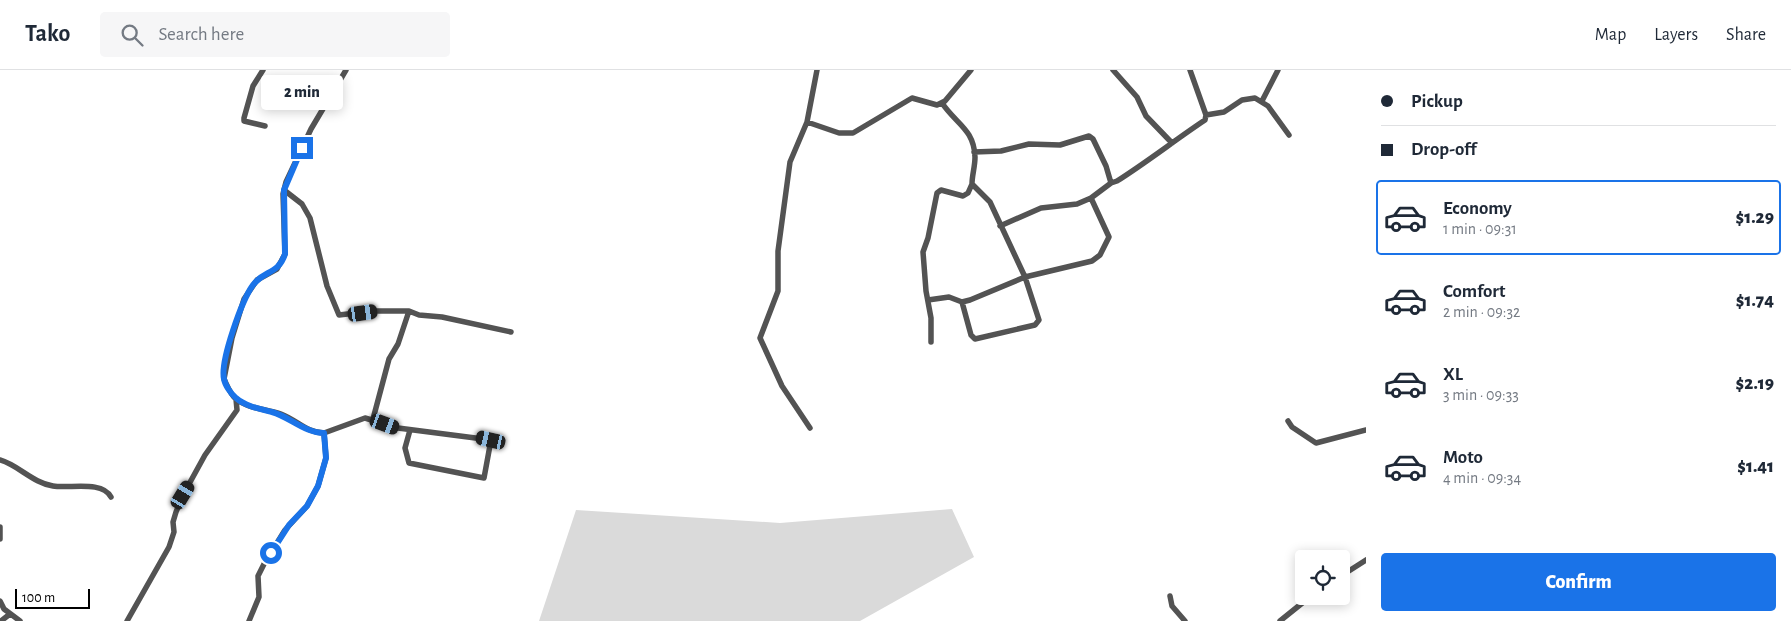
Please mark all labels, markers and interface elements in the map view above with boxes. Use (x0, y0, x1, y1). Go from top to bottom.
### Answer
search box (100, 12, 450, 57)
icon: search (118, 21, 146, 49)
text: Tako (25, 22, 70, 46)
text: Search here (158, 25, 244, 44)
text: Map (1595, 26, 1626, 44)
text: Layers (1654, 26, 1698, 44)
text: Share (1726, 26, 1766, 44)
callout: 2 min (261, 75, 343, 110)
text: 2 min (284, 84, 320, 100)
text: Pickup (1411, 92, 1463, 111)
route end (291, 137, 313, 159)
text: Drop-off (1411, 140, 1476, 159)
icon: car (1383, 195, 1428, 240)
text: Economy (1443, 199, 1512, 218)
text: $1.29 (1736, 208, 1774, 227)
text: 1 min · 09:31 (1443, 221, 1517, 237)
icon: car (1383, 278, 1428, 323)
text: Comfort (1443, 282, 1505, 301)
text: $1.74 (1736, 291, 1774, 310)
car (347, 303, 378, 323)
text: 2 min · 09:32 (1443, 304, 1520, 320)
icon: car (1383, 361, 1428, 406)
text: XL (1443, 365, 1463, 384)
text: $2.19 (1736, 374, 1774, 393)
text: 3 min · 09:33 (1443, 387, 1519, 403)
car (368, 412, 401, 436)
car (474, 429, 507, 451)
icon: car (1383, 444, 1428, 489)
text: Moto (1443, 448, 1483, 467)
text: $1.41 (1737, 457, 1774, 476)
text: 4 min · 09:34 (1443, 470, 1521, 486)
car (168, 478, 197, 512)
route start (260, 542, 282, 564)
map controls (1295, 550, 1350, 605)
button: locate (1295, 550, 1350, 605)
button: Confirm (1381, 553, 1776, 611)
scale bar (15, 586, 90, 609)
text: 100 m (22, 591, 55, 605)

